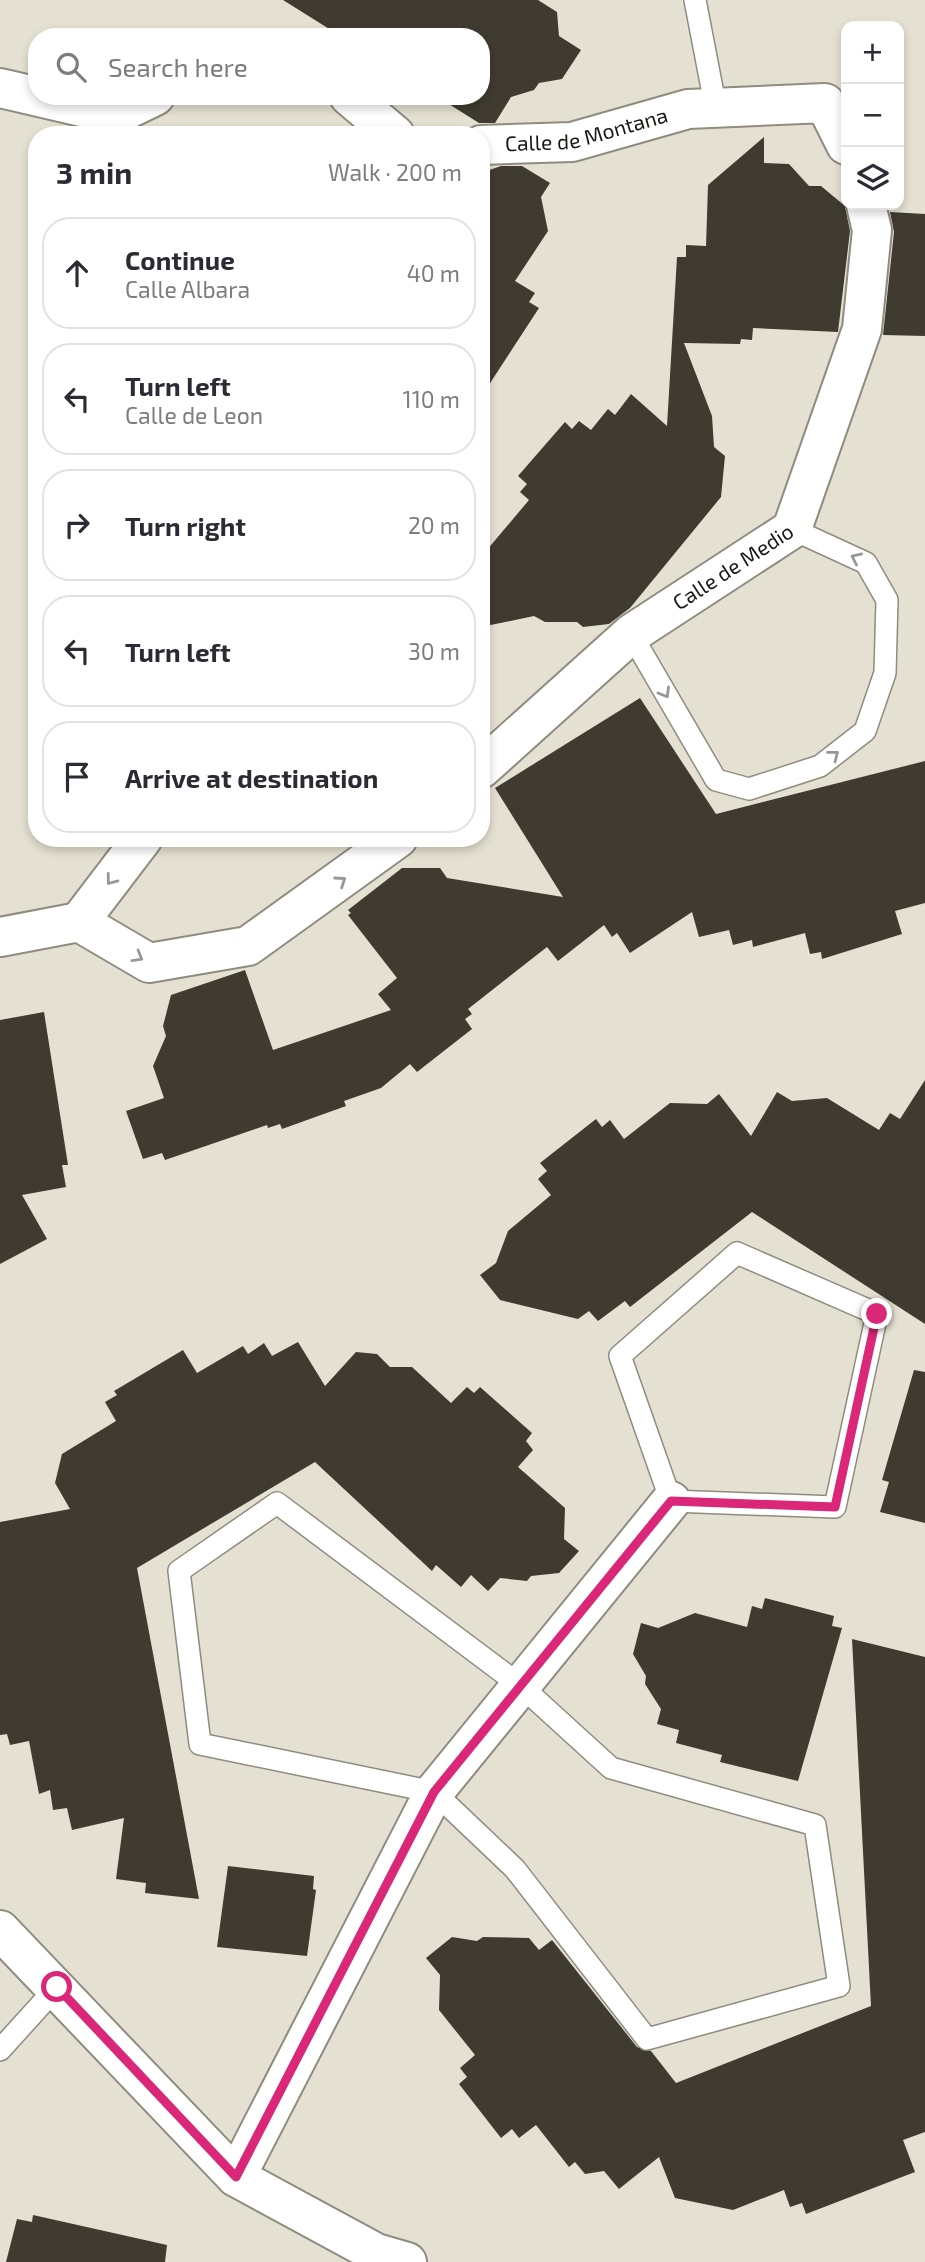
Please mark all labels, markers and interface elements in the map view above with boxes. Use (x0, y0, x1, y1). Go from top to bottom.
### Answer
map controls (841, 21, 904, 210)
button: + (841, 21, 904, 84)
search box (28, 28, 490, 105)
icon: search (52, 48, 90, 86)
text: Search here (108, 51, 248, 82)
button: − (841, 84, 904, 147)
street label: Calle de Montana (505, 101, 670, 155)
button: layers (841, 147, 904, 210)
text: 3 min (56, 154, 132, 190)
text: Walk · 200 m (328, 158, 462, 186)
text: Continue (125, 244, 235, 275)
icon: ahead (58, 254, 96, 292)
text: 40 m (407, 259, 460, 287)
text: Calle Albara (125, 275, 250, 303)
text: Turn left (125, 370, 231, 401)
icon: left (58, 380, 96, 418)
text: 110 m (403, 385, 460, 413)
text: Calle de Leon (125, 401, 263, 429)
icon: right (58, 506, 96, 544)
text: Turn right (125, 510, 246, 541)
text: 20 m (408, 511, 460, 539)
street label: Calle de Medio (668, 518, 798, 614)
one-way arrow (851, 553, 863, 567)
icon: left (58, 632, 96, 670)
text: Turn left (125, 636, 231, 667)
text: 30 m (408, 637, 460, 665)
one-way arrow (657, 686, 670, 699)
one-way arrow (826, 751, 839, 764)
icon: arrive (58, 758, 96, 796)
text: Arrive at destination (125, 762, 378, 793)
one-way arrow (106, 873, 119, 885)
one-way arrow (333, 877, 346, 889)
one-way arrow (130, 948, 143, 961)
route end (861, 1298, 892, 1329)
route start (41, 1971, 72, 2002)

